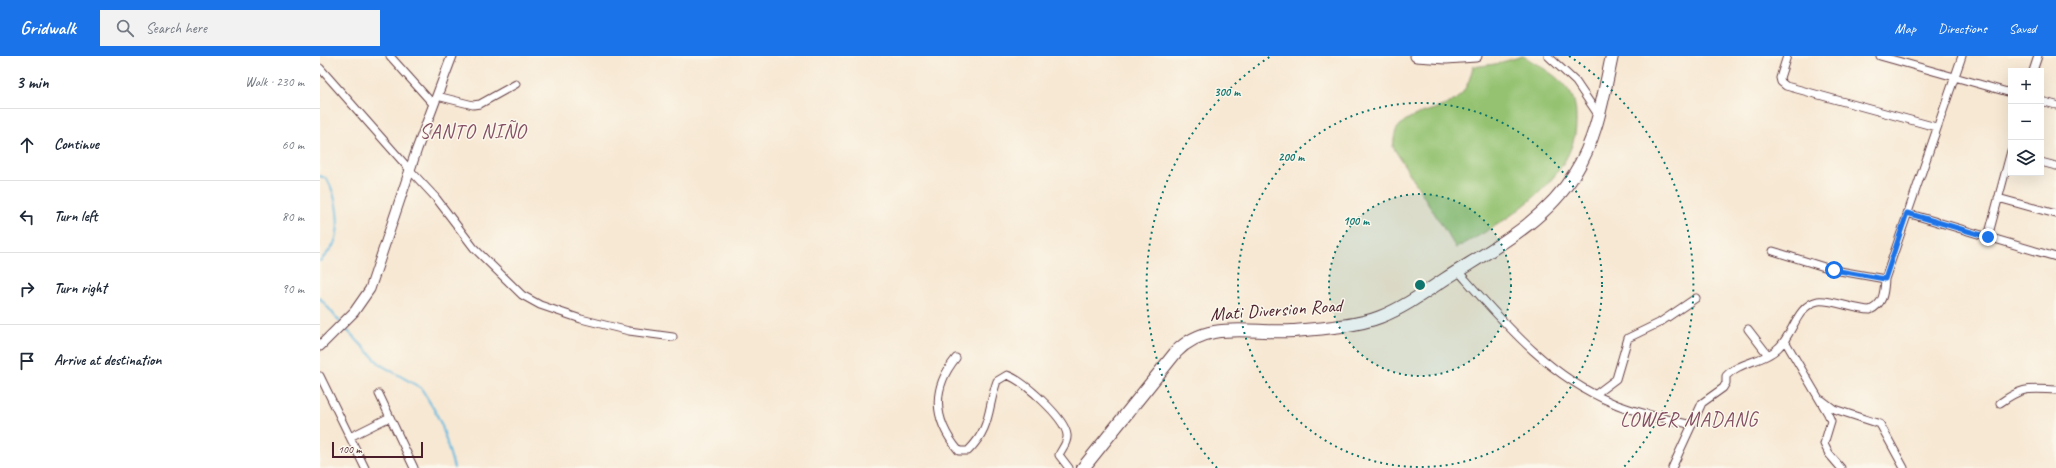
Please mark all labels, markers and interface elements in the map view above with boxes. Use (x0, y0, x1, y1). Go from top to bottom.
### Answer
search box (100, 10, 380, 46)
text: Gridwalk (20, 16, 76, 40)
icon: search (114, 17, 136, 39)
text: Search here (146, 19, 207, 38)
text: Map (1895, 20, 1916, 37)
text: Directions (1938, 20, 1987, 37)
text: Saved (2009, 20, 2036, 37)
map controls (2008, 68, 2044, 176)
button: + (2008, 68, 2044, 104)
text: 3 min (16, 72, 49, 93)
text: Walk · 230 m (245, 74, 304, 90)
text: 300 m (1214, 84, 1241, 100)
button: − (2008, 104, 2044, 140)
district label: SANTO NIÑO (420, 119, 528, 144)
icon: ahead (16, 134, 38, 156)
text: Continue (54, 135, 99, 154)
text: 60 m (282, 137, 304, 153)
button: layers (2008, 140, 2044, 176)
text: 200 m (1278, 149, 1305, 165)
icon: left (16, 206, 38, 228)
text: Turn left (54, 207, 97, 226)
text: 80 m (282, 209, 304, 225)
text: 100 m (1343, 213, 1370, 229)
route end (1979, 228, 1997, 246)
route start (1825, 261, 1843, 279)
icon: right (16, 278, 38, 300)
centre of rings (1413, 278, 1427, 292)
text: Turn right (54, 279, 107, 298)
text: 90 m (282, 281, 304, 297)
street label: Mati Diversion Road (1209, 293, 1345, 327)
icon: arrive (16, 350, 38, 372)
text: Arrive at destination (54, 351, 161, 370)
district label: LOWER MADANG (1620, 407, 1759, 432)
scale bar (332, 440, 423, 459)
text: 100 m (338, 442, 362, 456)

